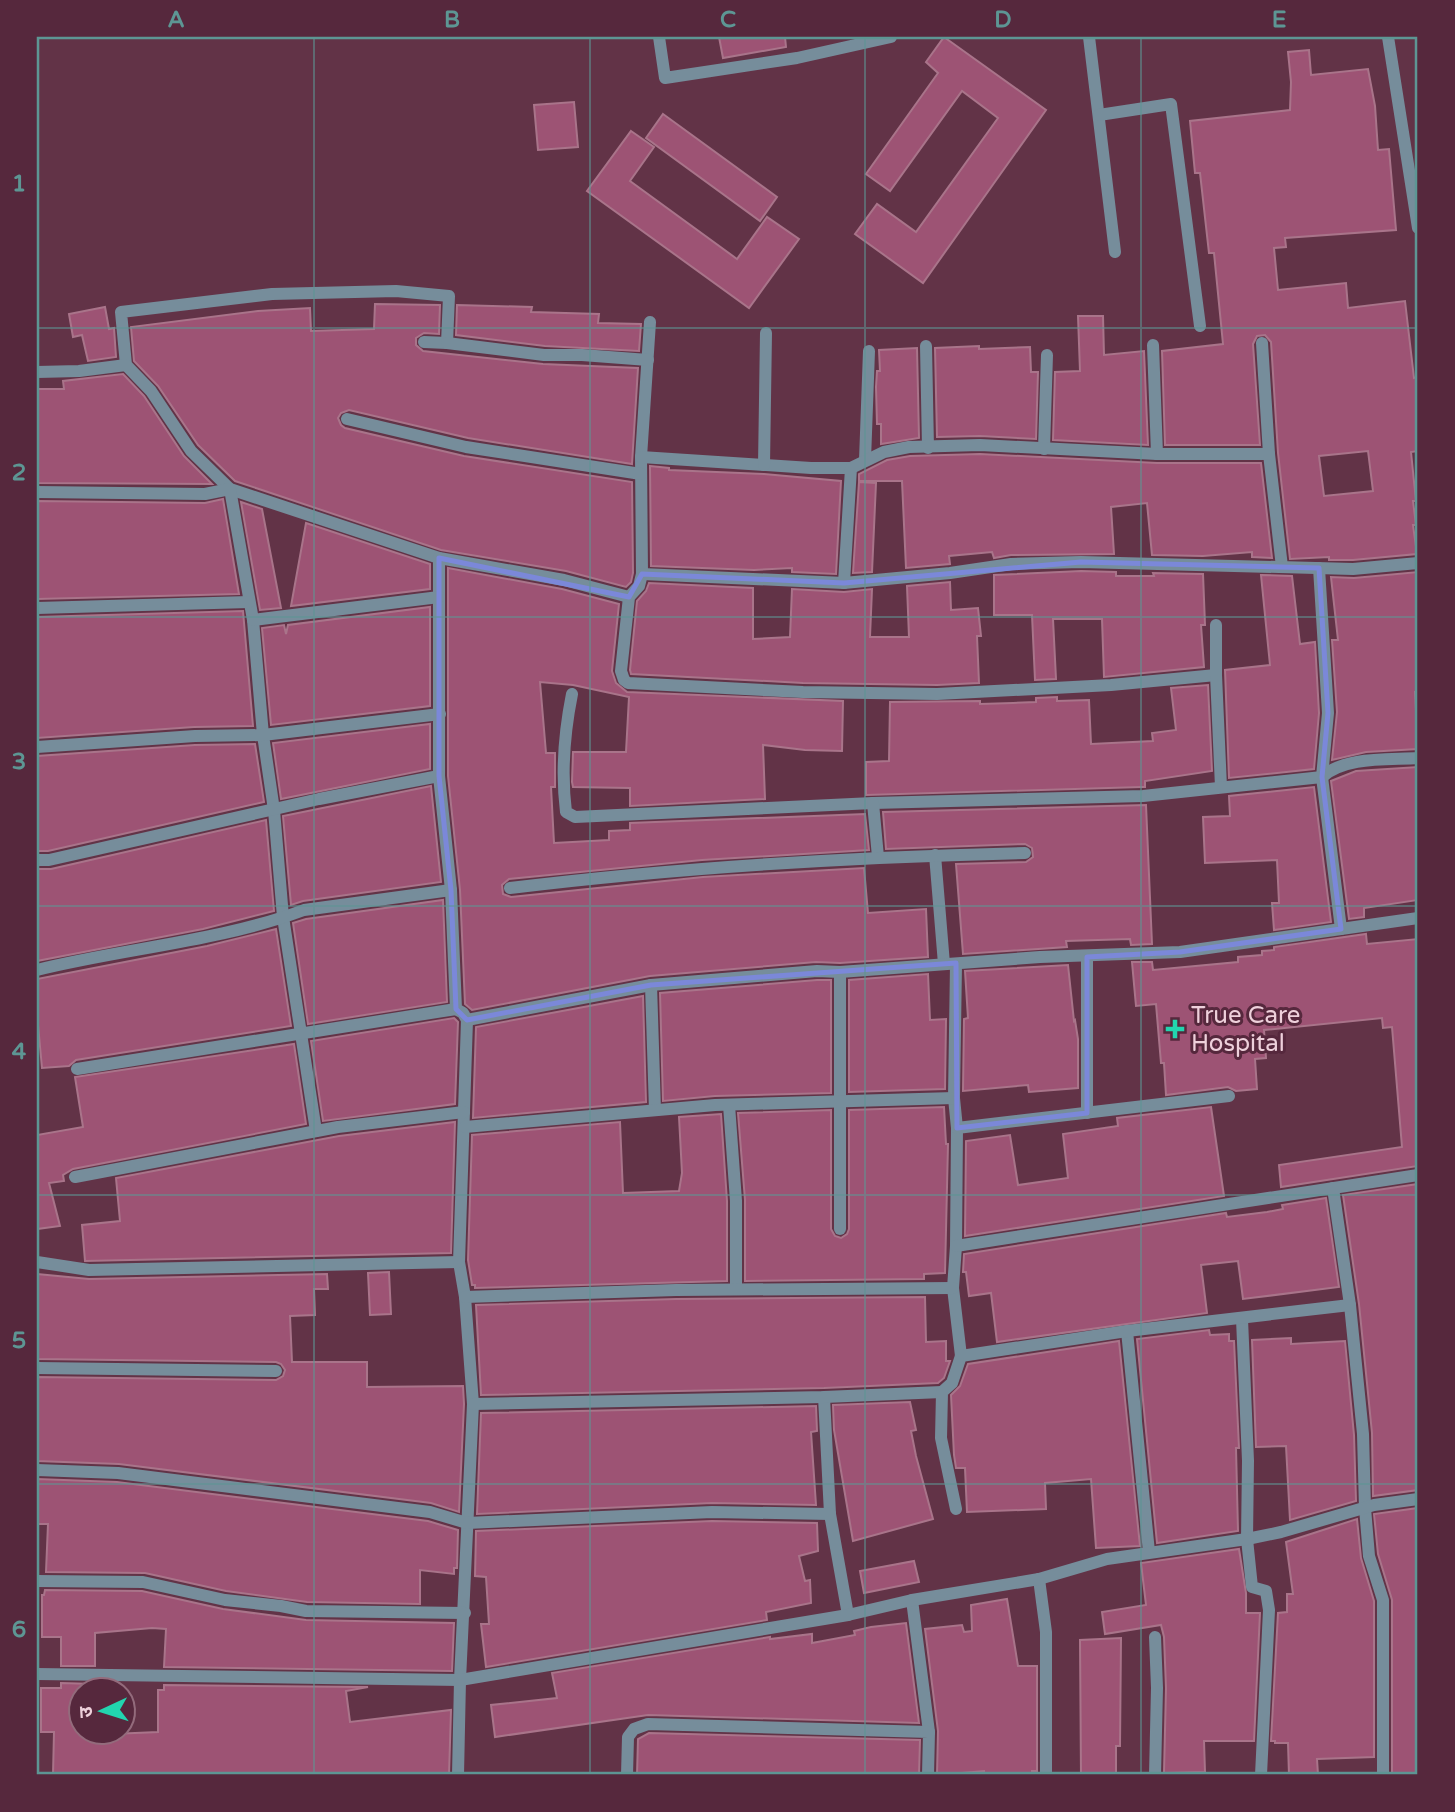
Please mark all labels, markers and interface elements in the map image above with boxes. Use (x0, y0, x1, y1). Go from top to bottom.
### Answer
text: A (167, 6, 185, 34)
text: B (444, 6, 460, 34)
text: C (720, 6, 736, 34)
text: D (994, 6, 1012, 34)
text: E (1272, 6, 1286, 34)
text: 1 (12, 170, 26, 198)
text: 2 (12, 459, 26, 487)
text: 3 (12, 748, 26, 776)
place label: True Care Hospital (1191, 1001, 1300, 1058)
marker: True Care Hospital (1165, 1019, 1185, 1039)
text: 4 (12, 1038, 27, 1066)
text: 5 (12, 1327, 26, 1355)
text: 6 (12, 1616, 26, 1644)
north arrow (66, 1675, 136, 1745)
text: उ (75, 1705, 97, 1718)

